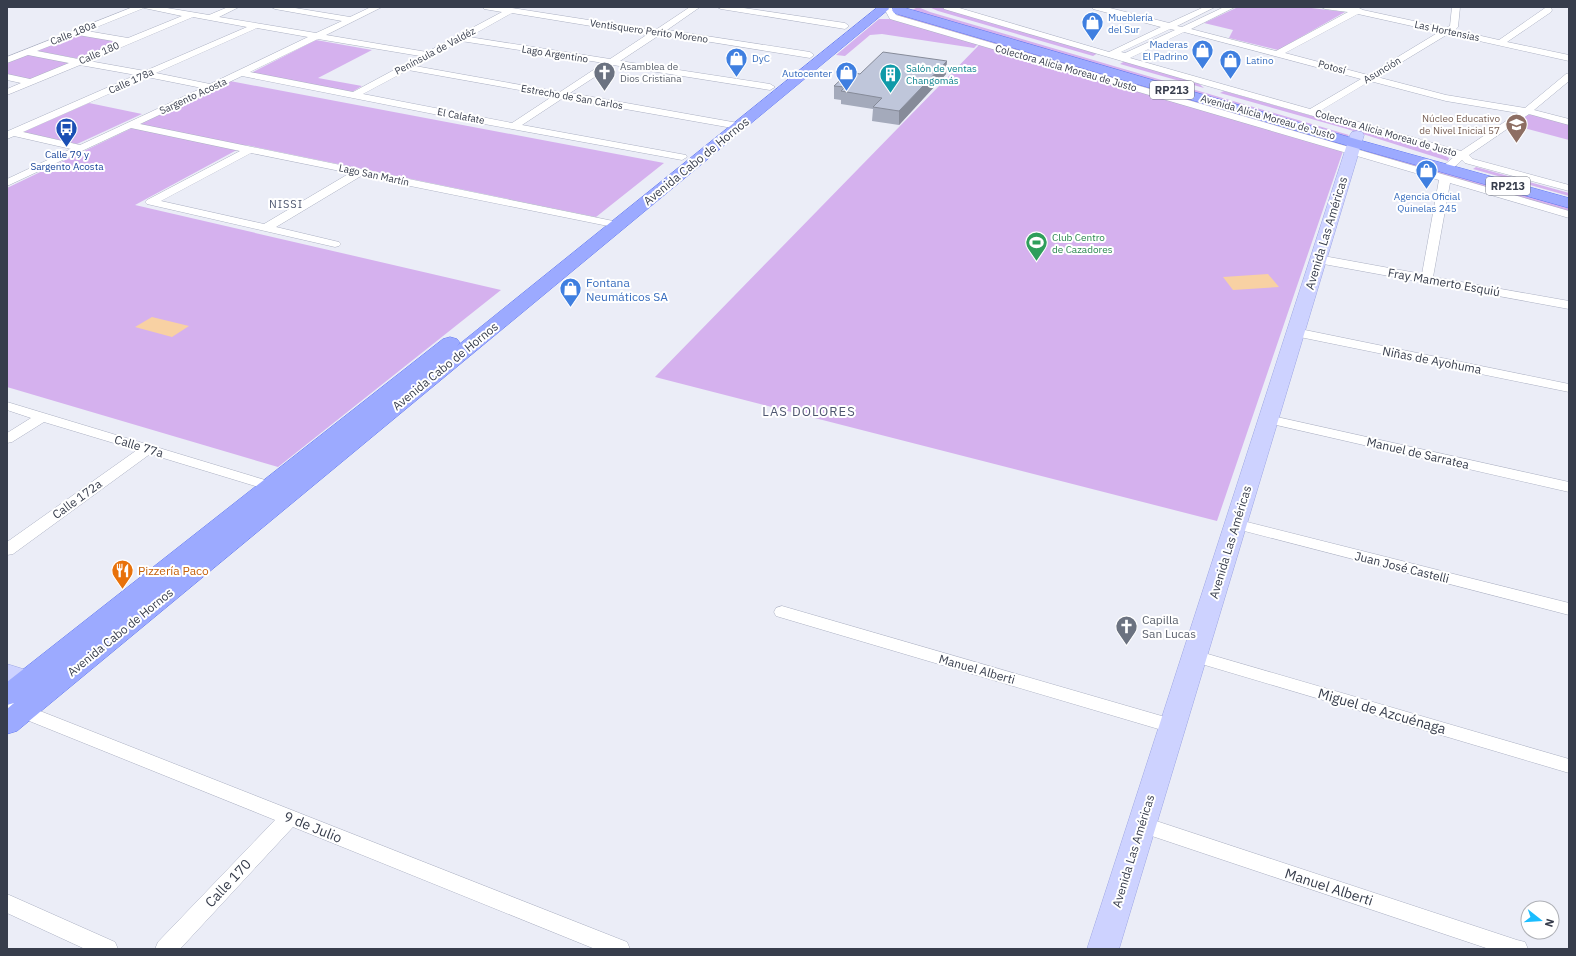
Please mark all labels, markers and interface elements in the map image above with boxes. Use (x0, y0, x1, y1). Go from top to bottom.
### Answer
shop icon: Mueblería del Sur (1079, 10, 1105, 43)
place label: Mueblería del Sur (1108, 11, 1153, 36)
street label: Ventisquero Perito Moreno (589, 16, 709, 46)
street label: Calle 180a (48, 18, 98, 48)
street label: Las Hortensias (1413, 18, 1481, 44)
street label: Península de Valdéz (392, 24, 478, 78)
shop icon: Maderas El Padrino (1190, 37, 1216, 70)
place label: Maderas El Padrino (1143, 38, 1188, 63)
street label: Calle 180 (77, 39, 121, 67)
street label: Lago Argentino (521, 42, 590, 66)
street label: Colectora Alicia Moreau de Justo (994, 42, 1139, 95)
shop icon: DyC (724, 45, 750, 78)
shop icon: Latino (1218, 47, 1244, 80)
place label: DyC (752, 52, 770, 65)
place label: Latino (1246, 54, 1274, 67)
street label: Asunción (1361, 54, 1403, 86)
street label: Potosí (1317, 57, 1348, 77)
church icon: Asamblea de Dios Cristiana (592, 59, 618, 92)
place label: Asamblea de Dios Cristiana (620, 60, 682, 85)
shop icon: Autocenter (834, 60, 860, 93)
building icon: Salón de ventas Changomás (877, 61, 903, 94)
place label: Salón de ventas Changomás (906, 62, 977, 87)
street label: Calle 178a (106, 65, 156, 97)
place label: Autocenter (782, 67, 832, 80)
street label: Sargento Acosta (157, 74, 229, 117)
road number: RP213 (1150, 81, 1194, 99)
street label: Estrecho de San Carlos (520, 82, 624, 112)
street label: Avenida Alicia Moreau de Justo (1199, 92, 1337, 143)
street label: El Calafate (436, 105, 486, 127)
street label: Colectora Alicia Moreau de Justo (1314, 107, 1459, 160)
school or university icon: Núcleo Educativo de Nivel Inicial 57 (1503, 111, 1529, 144)
place label: Núcleo Educativo de Nivel Inicial 57 (1419, 112, 1500, 137)
street label: Avenida Cabo de Hornos (640, 114, 752, 208)
bus stop icon: Calle 79 y Sargento Acosta (54, 115, 80, 148)
place label: Calle 79 y Sargento Acosta (30, 148, 104, 173)
shop icon: Agencia Oficial Quinelas 245 (1414, 157, 1440, 190)
street label: Lago San Martín (338, 161, 410, 189)
street label: Avenida Las Américas (1302, 175, 1350, 291)
road number: RP213 (1486, 177, 1530, 195)
place label: Agencia Oficial Quinelas 245 (1394, 190, 1460, 215)
district label: NISSI (269, 197, 303, 211)
sports icon: Club Centro de Cazadores (1023, 230, 1049, 263)
place label: Club Centro de Cazadores (1052, 231, 1113, 256)
street label: Fray Mamerto Esquiú (1387, 265, 1501, 299)
place label: Fontana Neumáticos SA (586, 275, 668, 304)
shop icon: Fontana Neumáticos SA (558, 276, 584, 309)
street label: Avenida Cabo de Hornos (389, 319, 501, 413)
street label: Niñas de Ayohuma (1381, 343, 1483, 377)
district label: LAS DOLORES (762, 403, 856, 420)
street label: Calle 77a (113, 431, 166, 461)
street label: Manuel de Sarratea (1365, 434, 1471, 472)
street label: Calle 172a (49, 476, 105, 522)
street label: Avenida Las Américas (1206, 484, 1254, 600)
street label: Juan José Castelli (1353, 548, 1451, 586)
restaurant icon: Pizzería Paco (109, 557, 135, 590)
place label: Pizzería Paco (138, 563, 209, 578)
street label: Avenida Cabo de Hornos (64, 585, 176, 679)
place label: Capilla San Lucas (1142, 612, 1196, 641)
church icon: Capilla San Lucas (1114, 613, 1140, 646)
street label: Manuel Alberti (937, 651, 1017, 687)
street label: Miguel de Azcuénaga (1316, 684, 1449, 738)
street label: Avenida Las Américas (1109, 793, 1157, 909)
street label: 9 de Julio (281, 807, 345, 847)
street label: Calle 170 (201, 855, 255, 911)
street label: Manuel Alberti (1283, 864, 1375, 910)
north arrow (1520, 900, 1560, 940)
text: N (1542, 917, 1557, 929)

